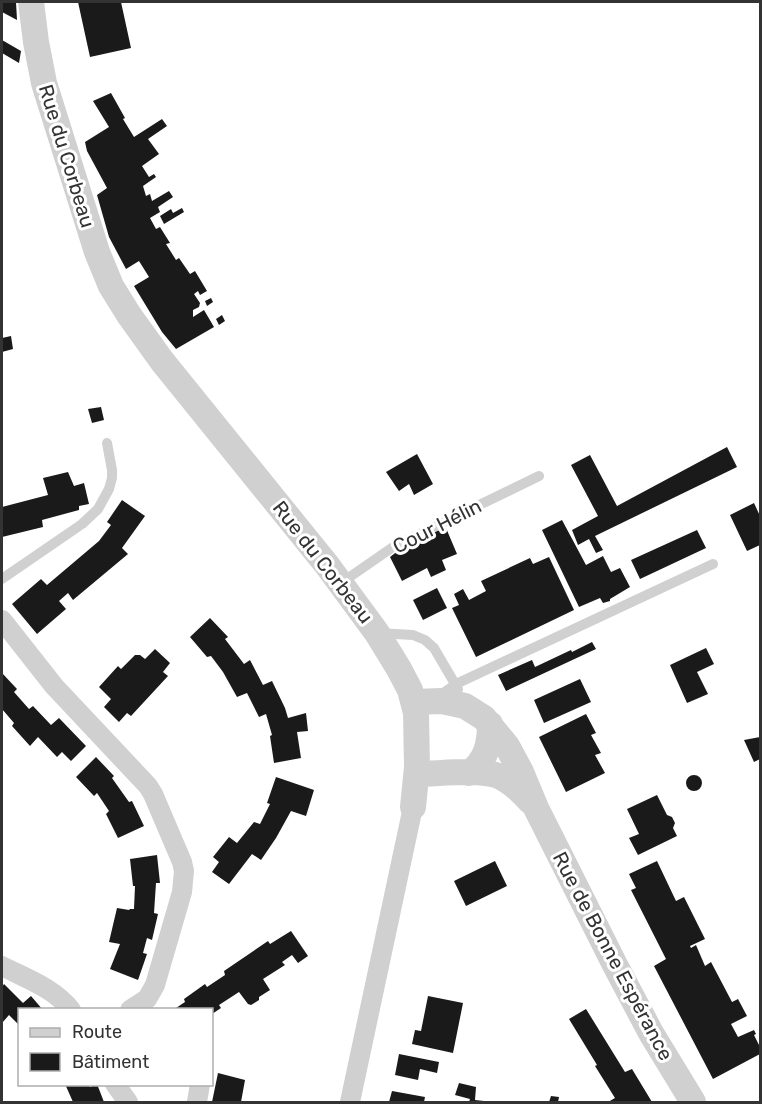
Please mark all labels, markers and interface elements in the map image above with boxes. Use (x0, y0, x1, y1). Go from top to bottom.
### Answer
street label: Rue du Corbeau (34, 81, 100, 231)
street label: Cour Hélin (389, 493, 485, 559)
street label: Rue du Corbeau (268, 496, 378, 628)
street label: Rue de Bonne Espérance (548, 848, 678, 1064)
legend (18, 1008, 213, 1086)
text: Route (72, 1021, 122, 1043)
text: Bâtiment (72, 1051, 149, 1073)

